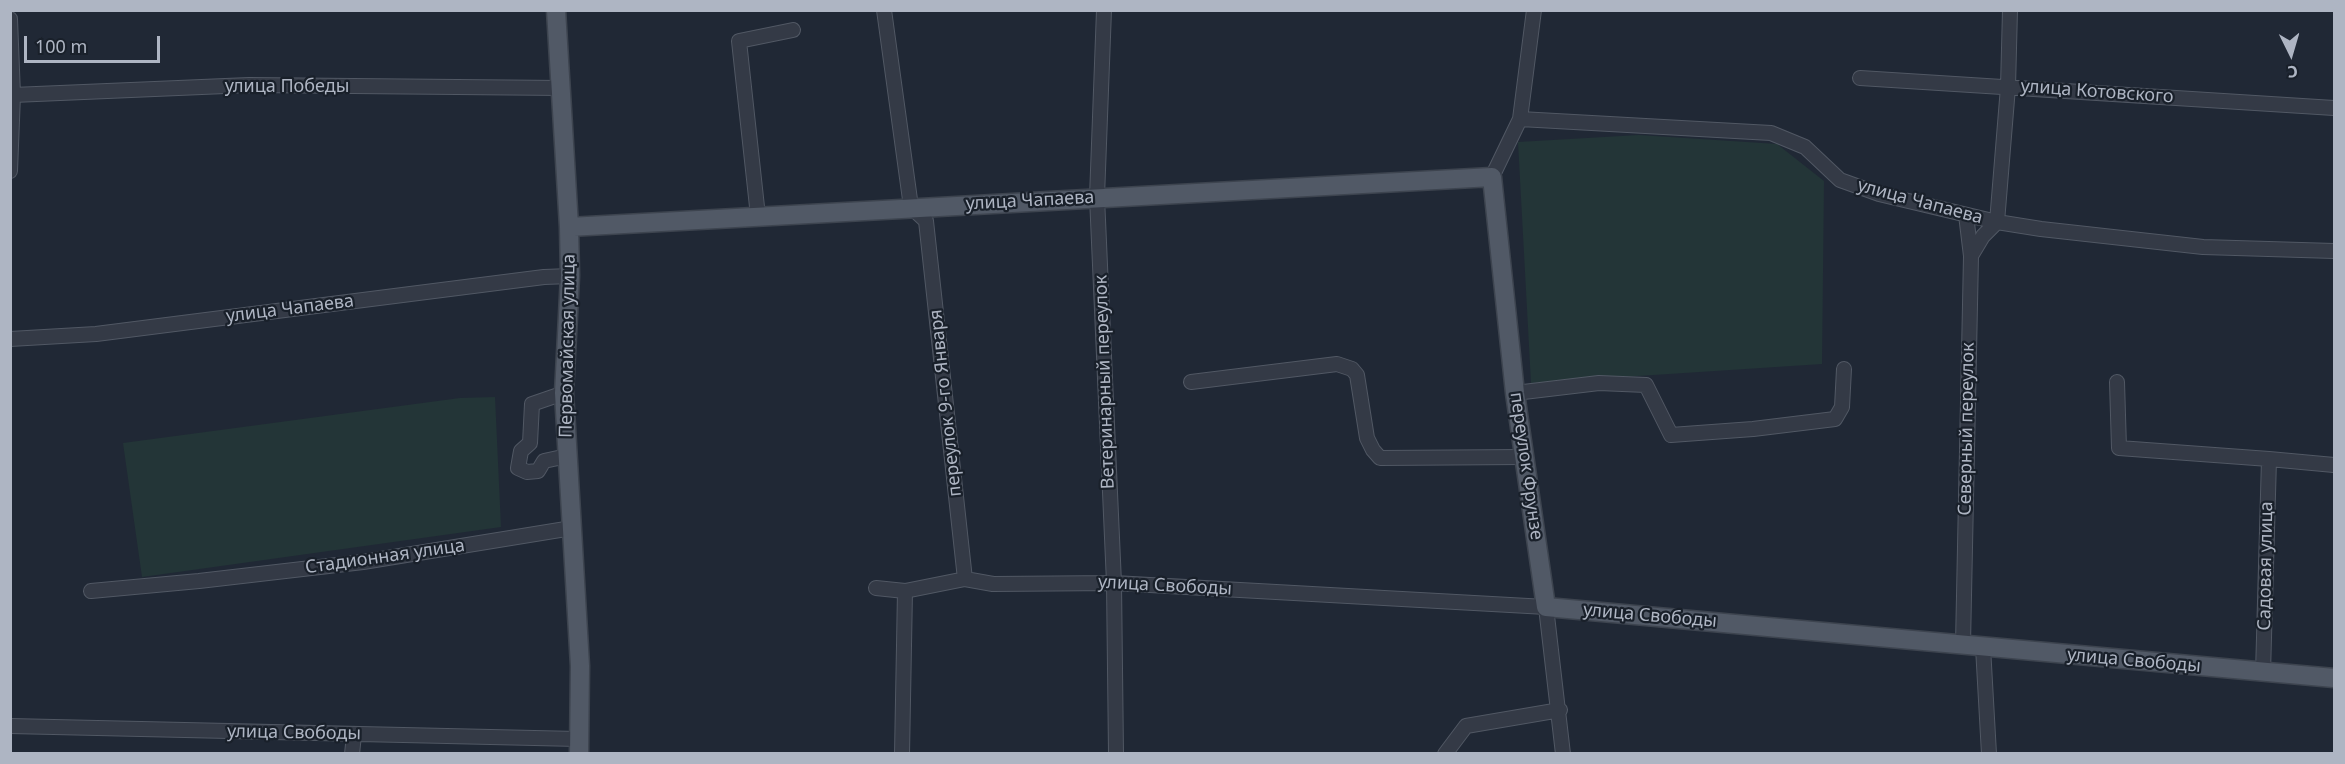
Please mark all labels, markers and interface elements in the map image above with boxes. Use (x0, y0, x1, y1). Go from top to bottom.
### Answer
scale bar (27, 24, 164, 62)
north arrow (2261, 24, 2321, 84)
text: 100 m (35, 34, 87, 58)
text: С (2286, 61, 2299, 83)
street label: улица Победы (225, 76, 349, 98)
street label: улица Котовского (2020, 76, 2174, 108)
street label: улица Чапаева (1855, 175, 1985, 229)
street label: улица Чапаева (965, 187, 1095, 215)
street label: Первомайская улица (556, 254, 580, 438)
street label: Ветеринарный переулок (1090, 274, 1120, 490)
street label: улица Чапаева (225, 290, 355, 328)
street label: переулок 9-го Января (925, 308, 967, 498)
street label: Северный переулок (1955, 342, 1979, 516)
street label: переулок Фрунзе (1505, 391, 1547, 541)
street label: Садовая улица (2254, 501, 2278, 631)
street label: Стадионная улица (304, 535, 466, 579)
street label: улица Свободы (1098, 572, 1232, 600)
street label: улица Свободы (1582, 599, 1718, 633)
street label: улица Свободы (2066, 644, 2202, 678)
street label: улица Свободы (227, 721, 361, 745)

